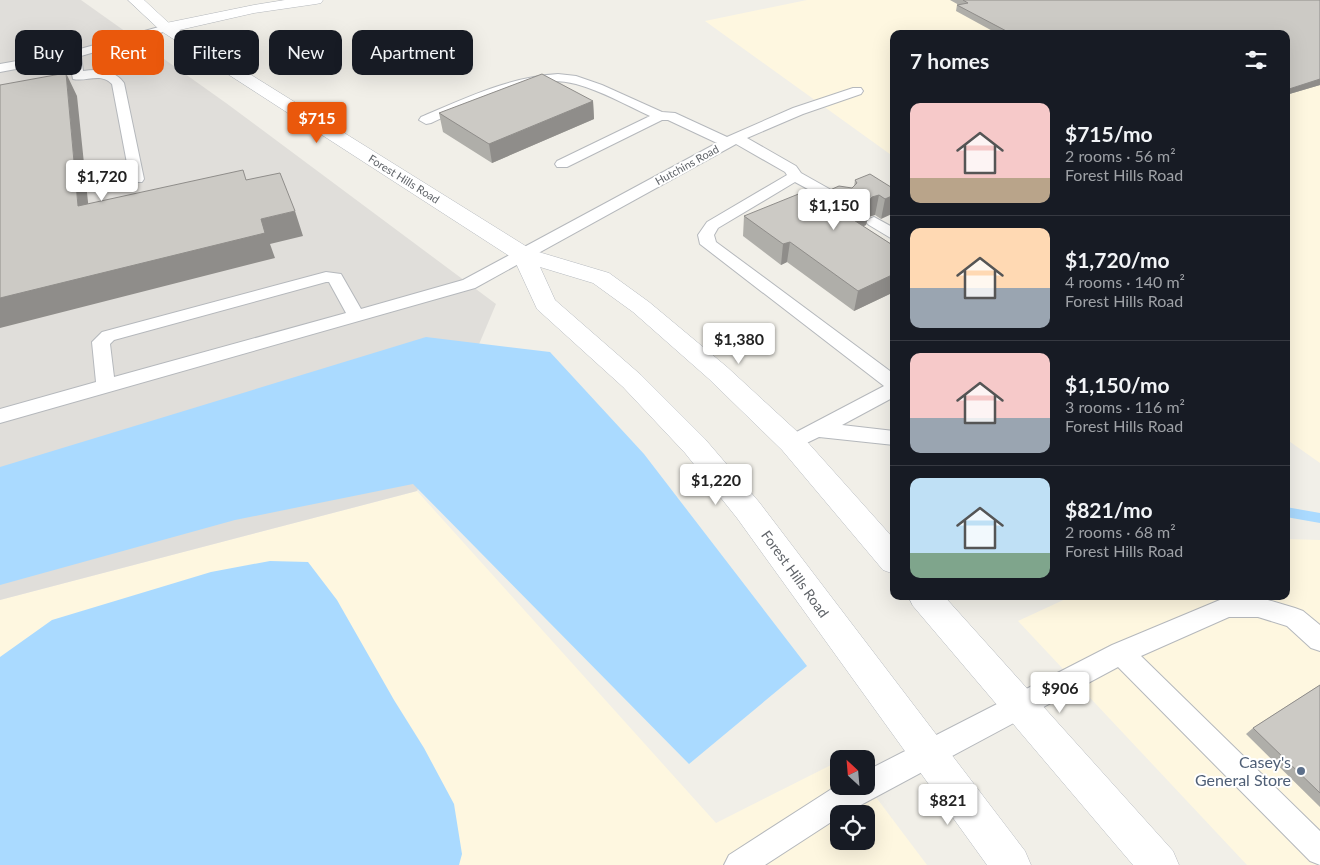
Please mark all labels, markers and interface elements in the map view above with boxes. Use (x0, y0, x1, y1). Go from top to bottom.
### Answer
chip: Buy (15, 30, 82, 75)
chip: Rent (92, 30, 164, 75)
chip: Filters (174, 30, 259, 75)
chip: New (269, 30, 342, 75)
chip: Apartment (352, 30, 473, 75)
icon: filters (1242, 46, 1270, 74)
text: 7 homes (910, 48, 989, 73)
pin: $715 (287, 102, 347, 144)
text: $715 (298, 108, 336, 127)
text: $715/mo (1065, 121, 1153, 146)
icon: home (950, 123, 1010, 183)
street label: Hutchins Road (653, 142, 721, 187)
text: 2 rooms · 56 m² (1065, 146, 1176, 165)
street label: Forest Hills Road (366, 152, 442, 206)
pin: $1,720 (61, 160, 143, 202)
text: Forest Hills Road (1065, 165, 1183, 184)
text: $1,720 (77, 166, 127, 185)
pin: $1,150 (793, 188, 875, 231)
text: $1,150 (809, 195, 859, 214)
text: $1,720/mo (1065, 247, 1170, 272)
icon: home (950, 248, 1010, 308)
text: 4 rooms · 140 m² (1065, 272, 1185, 291)
text: Forest Hills Road (1065, 291, 1183, 310)
pin: $1,380 (698, 322, 780, 365)
text: $1,380 (714, 329, 764, 348)
text: $1,150/mo (1065, 372, 1170, 397)
icon: home (950, 373, 1010, 433)
text: 3 rooms · 116 m² (1065, 397, 1185, 416)
text: Forest Hills Road (1065, 416, 1183, 435)
pin: $1,220 (675, 464, 757, 506)
text: $1,220 (691, 470, 741, 489)
text: $821/mo (1065, 497, 1153, 522)
icon: home (950, 498, 1010, 558)
text: 2 rooms · 68 m² (1065, 522, 1176, 541)
street label: Forest Hills Road (758, 527, 833, 621)
text: Forest Hills Road (1065, 541, 1183, 560)
pin: $906 (1030, 672, 1090, 714)
text: $906 (1041, 678, 1079, 697)
north arrow (830, 750, 875, 795)
map controls (830, 750, 875, 850)
place label: Casey's General Store (1195, 752, 1291, 789)
marker: Casey's General Store (1295, 765, 1307, 777)
pin: $821 (918, 784, 978, 826)
text: $821 (929, 790, 967, 809)
button: locate (830, 805, 875, 850)

